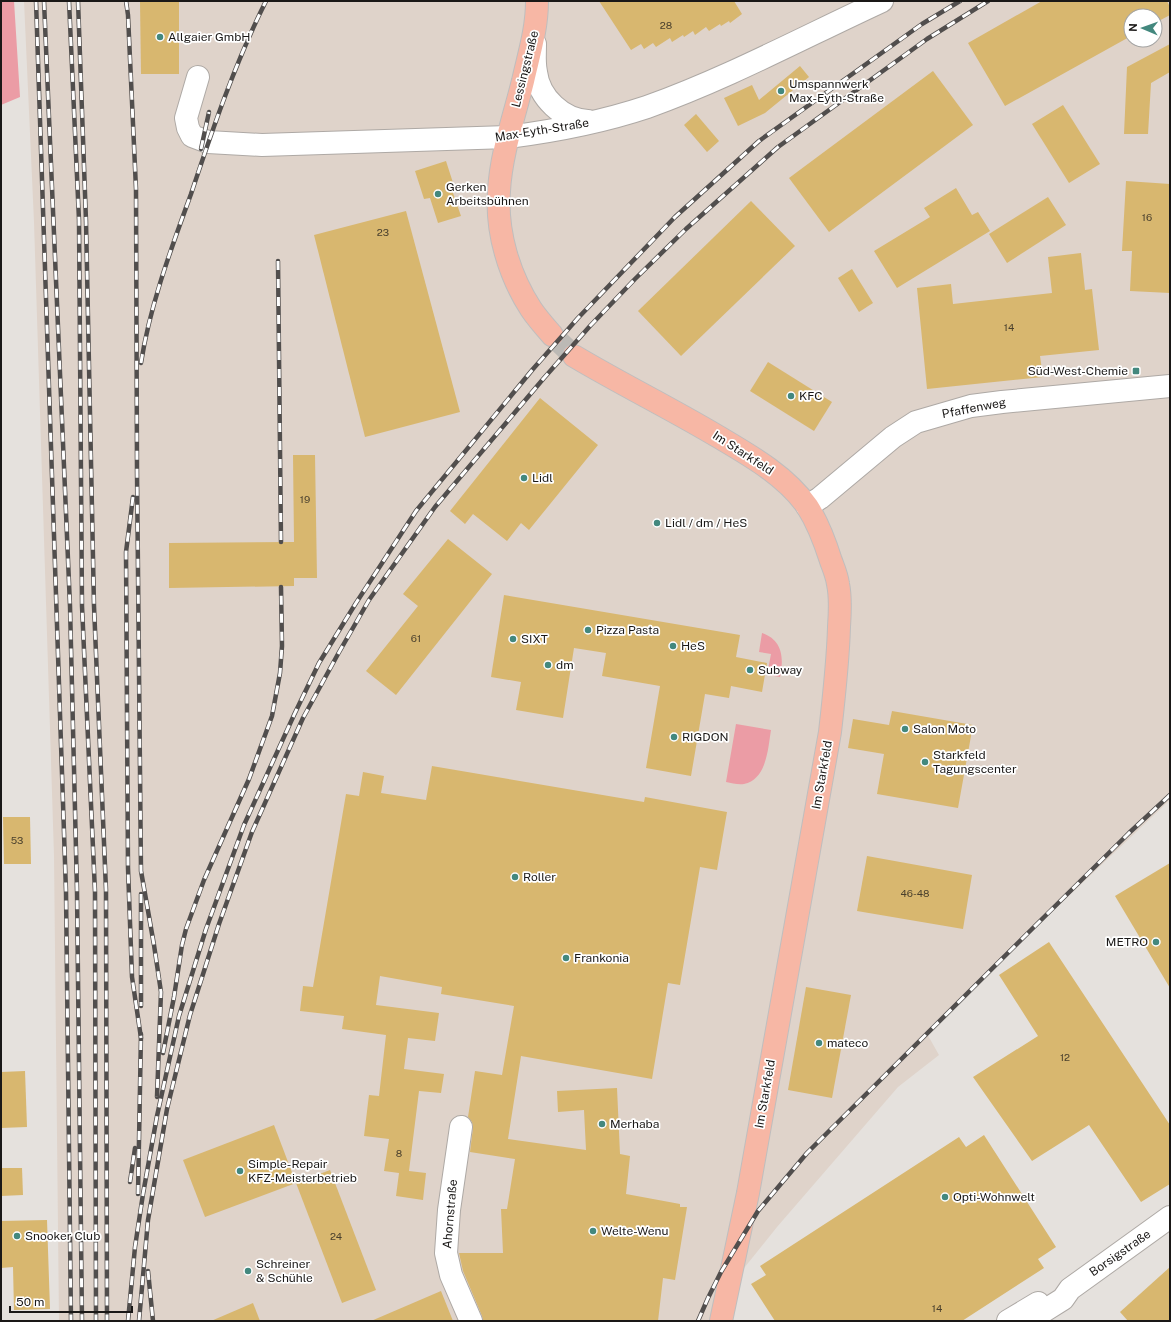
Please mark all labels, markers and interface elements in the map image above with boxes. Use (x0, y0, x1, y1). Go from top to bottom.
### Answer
north arrow (1123, 8, 1163, 48)
house number: 28 (660, 19, 672, 31)
text: N (1127, 23, 1139, 32)
street label: Lessingstraße (509, 29, 541, 109)
place label: Allgaier GmbH (168, 30, 251, 44)
marker: Allgaier GmbH (155, 32, 165, 42)
place label: Umspannwerk Max-Eyth-Straße (789, 77, 884, 105)
marker: Umspannwerk Max-Eyth-Straße (776, 86, 786, 96)
street label: Max-Eyth-Straße (494, 116, 590, 144)
place label: Gerken Arbeitsbühnen (446, 180, 529, 208)
marker: Gerken Arbeitsbühnen (433, 189, 443, 199)
house number: 16 (1142, 211, 1152, 223)
house number: 23 (377, 226, 389, 238)
house number: 14 (1004, 321, 1014, 333)
place label: Süd-West-Chemie (1028, 364, 1128, 378)
marker: Süd-West-Chemie (1131, 366, 1141, 376)
place label: KFC (799, 389, 823, 403)
marker: KFC (786, 391, 796, 401)
street label: Pfaffenweg (941, 395, 1007, 421)
street label: Im Starkfeld (710, 428, 776, 478)
place label: Lidl (532, 471, 553, 485)
marker: Lidl (519, 473, 529, 483)
house number: 19 (300, 493, 310, 505)
place label: Lidl / dm / HeS (665, 516, 747, 530)
marker: Lidl / dm / HeS (652, 518, 662, 528)
place label: Pizza Pasta (596, 623, 659, 637)
marker: Pizza Pasta (583, 625, 593, 635)
house number: 61 (411, 632, 421, 644)
place label: SIXT (521, 632, 548, 646)
marker: SIXT (508, 634, 518, 644)
place label: HeS (681, 639, 705, 653)
marker: HeS (668, 641, 678, 651)
place label: dm (556, 658, 574, 672)
marker: dm (543, 660, 553, 670)
place label: Subway (758, 663, 803, 677)
marker: Subway (745, 665, 755, 675)
place label: Salon Moto (913, 722, 976, 736)
marker: Salon Moto (900, 724, 910, 734)
place label: RIGDON (682, 730, 729, 744)
marker: RIGDON (669, 732, 679, 742)
street label: Im Starkfeld (809, 740, 835, 810)
place label: Starkfeld Tagungscenter (933, 748, 1017, 776)
marker: Starkfeld Tagungscenter (920, 757, 930, 767)
house number: 53 (11, 834, 23, 846)
place label: Roller (523, 870, 556, 884)
marker: Roller (510, 872, 520, 882)
house number: 46-48 (900, 887, 930, 899)
place label: METRO (1106, 935, 1148, 949)
marker: METRO (1151, 937, 1161, 947)
place label: Frankonia (574, 951, 629, 965)
marker: Frankonia (561, 953, 571, 963)
place label: mateco (827, 1036, 869, 1050)
marker: mateco (814, 1038, 824, 1048)
house number: 12 (1060, 1051, 1070, 1063)
street label: Im Starkfeld (752, 1059, 778, 1129)
place label: Merhaba (610, 1117, 659, 1131)
marker: Merhaba (597, 1119, 607, 1129)
house number: 8 (396, 1147, 402, 1159)
place label: Simple-Repair KFZ-Meisterbetrieb (248, 1157, 357, 1185)
marker: Simple-Repair KFZ-Meisterbetrieb (235, 1166, 245, 1176)
street label: Ahornstraße (440, 1179, 460, 1249)
place label: Opti-Wohnwelt (953, 1190, 1035, 1204)
marker: Opti-Wohnwelt (940, 1192, 950, 1202)
place label: Welte-Wenu (601, 1224, 669, 1238)
marker: Welte-Wenu (588, 1226, 598, 1236)
street label: Borsigstraße (1087, 1227, 1153, 1279)
place label: Snooker Club (25, 1229, 100, 1243)
house number: 24 (330, 1230, 342, 1242)
marker: Snooker Club (12, 1231, 22, 1241)
place label: Schreiner & Schühle (256, 1257, 313, 1285)
marker: Schreiner & Schühle (243, 1266, 253, 1276)
scale bar (10, 1288, 132, 1314)
text: 50 m (16, 1295, 44, 1309)
house number: 14 (932, 1302, 942, 1314)

